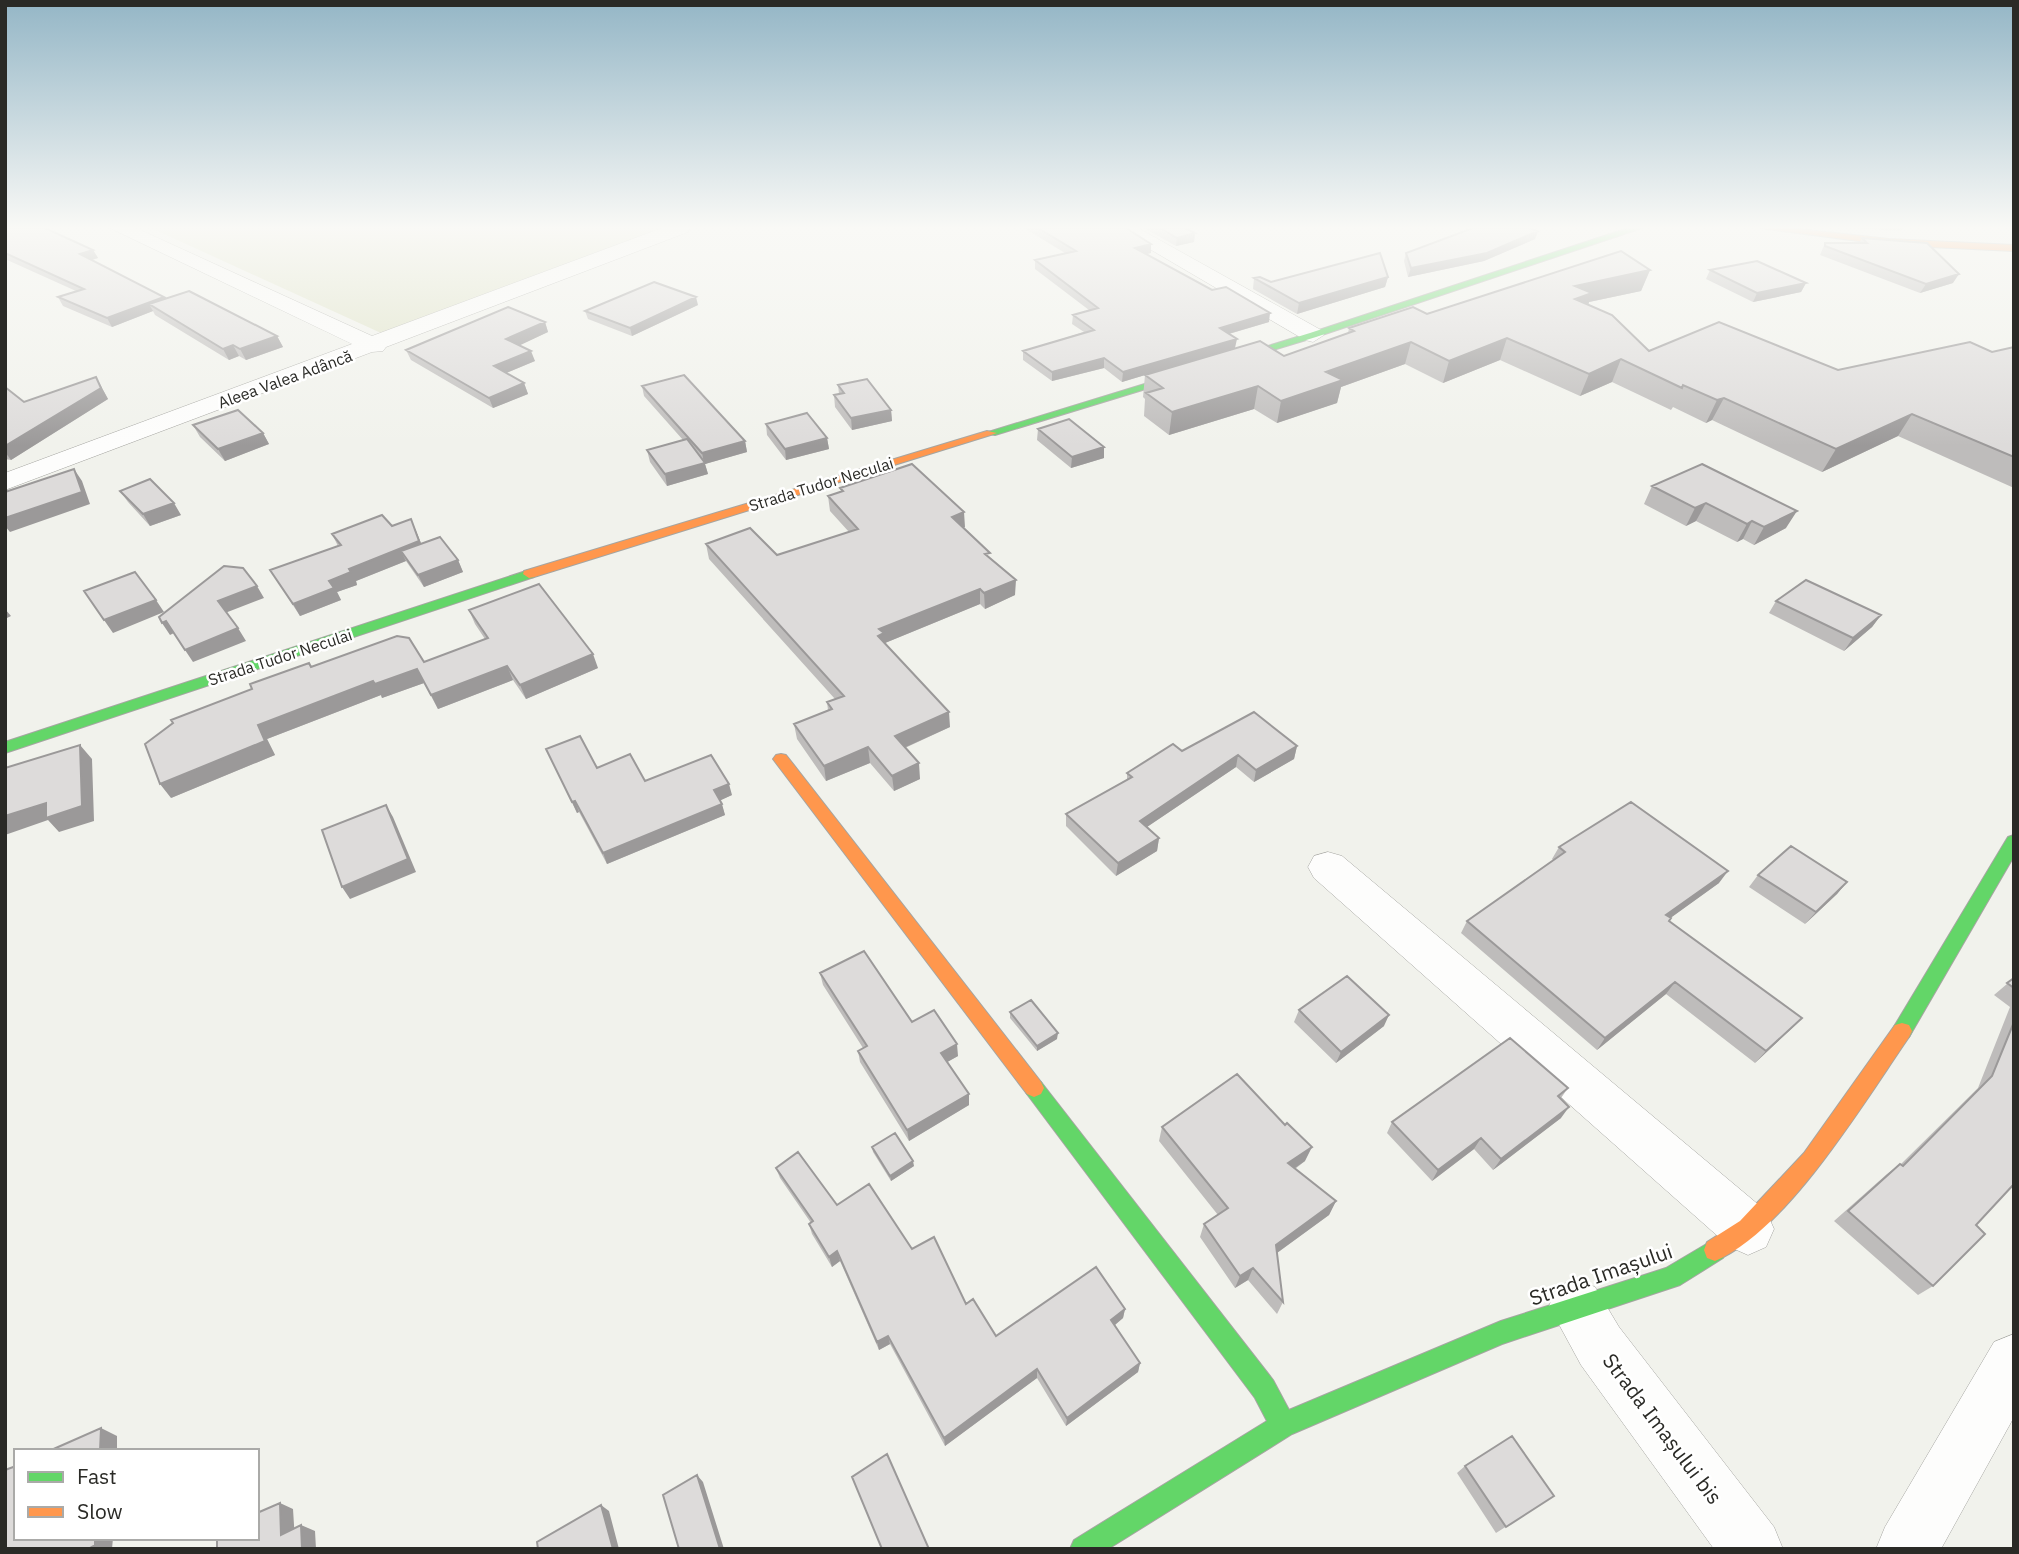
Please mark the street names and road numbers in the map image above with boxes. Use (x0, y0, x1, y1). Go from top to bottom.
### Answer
street label: Aleea Valea Adâncă (215, 345, 355, 413)
street label: Strada Tudor Neculai (746, 452, 896, 516)
street label: Strada Tudor Neculai (205, 624, 355, 690)
street label: Strada Imașului (1525, 1236, 1676, 1312)
street label: Strada Imașului bis (1597, 1347, 1729, 1510)

